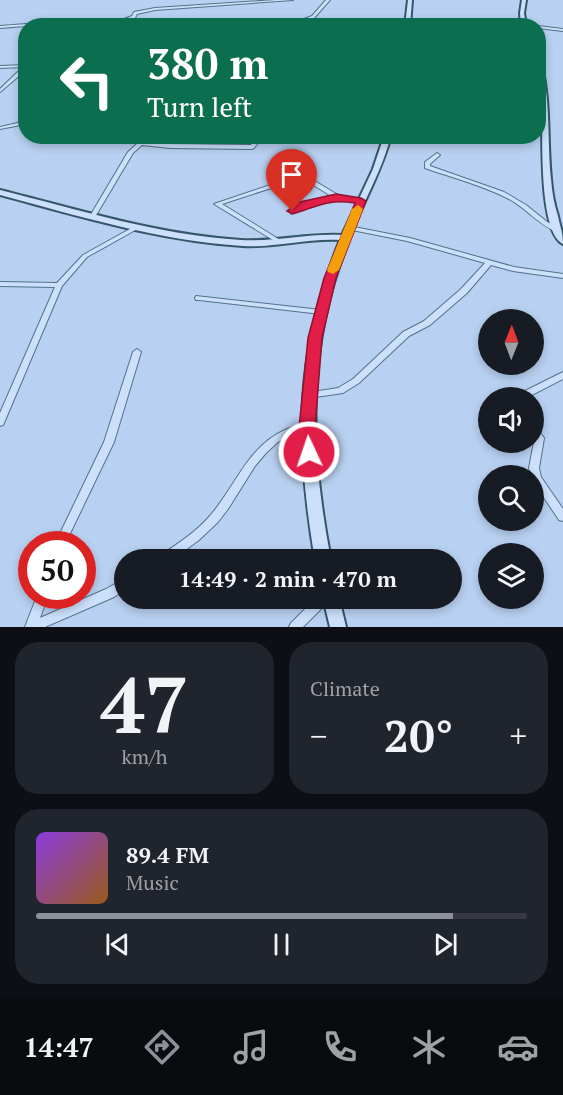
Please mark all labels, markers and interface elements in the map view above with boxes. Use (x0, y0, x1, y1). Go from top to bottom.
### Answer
text: 380 m (147, 35, 268, 91)
icon: left (48, 42, 126, 120)
text: Turn left (147, 89, 252, 125)
pin (266, 149, 317, 211)
icon: arrive (275, 158, 308, 191)
north arrow (478, 309, 544, 375)
map controls (478, 309, 544, 609)
button: sound (478, 387, 544, 453)
position arrow (277, 420, 341, 484)
button: search (478, 465, 544, 531)
speed limit sign: 50 (18, 531, 96, 609)
button: layers (478, 543, 544, 609)
text: 14:49 · 2 min · 470 m (179, 564, 397, 593)
text: 47 (100, 652, 189, 755)
text: Climate (310, 675, 380, 702)
text: 20° (384, 705, 453, 765)
text: − (310, 714, 328, 757)
text: + (509, 714, 527, 757)
text: km/h (121, 743, 168, 770)
text: 89.4 FM (126, 840, 209, 869)
text: Music (126, 869, 179, 896)
icon: previous (101, 928, 134, 961)
icon: pause (265, 928, 298, 961)
icon: next (429, 928, 462, 961)
icon: directions (141, 1026, 183, 1068)
icon: music (230, 1026, 272, 1068)
icon: phone (319, 1026, 361, 1068)
icon: climate (408, 1026, 450, 1068)
icon: car (497, 1026, 539, 1068)
text: 14:47 (24, 1029, 94, 1065)

